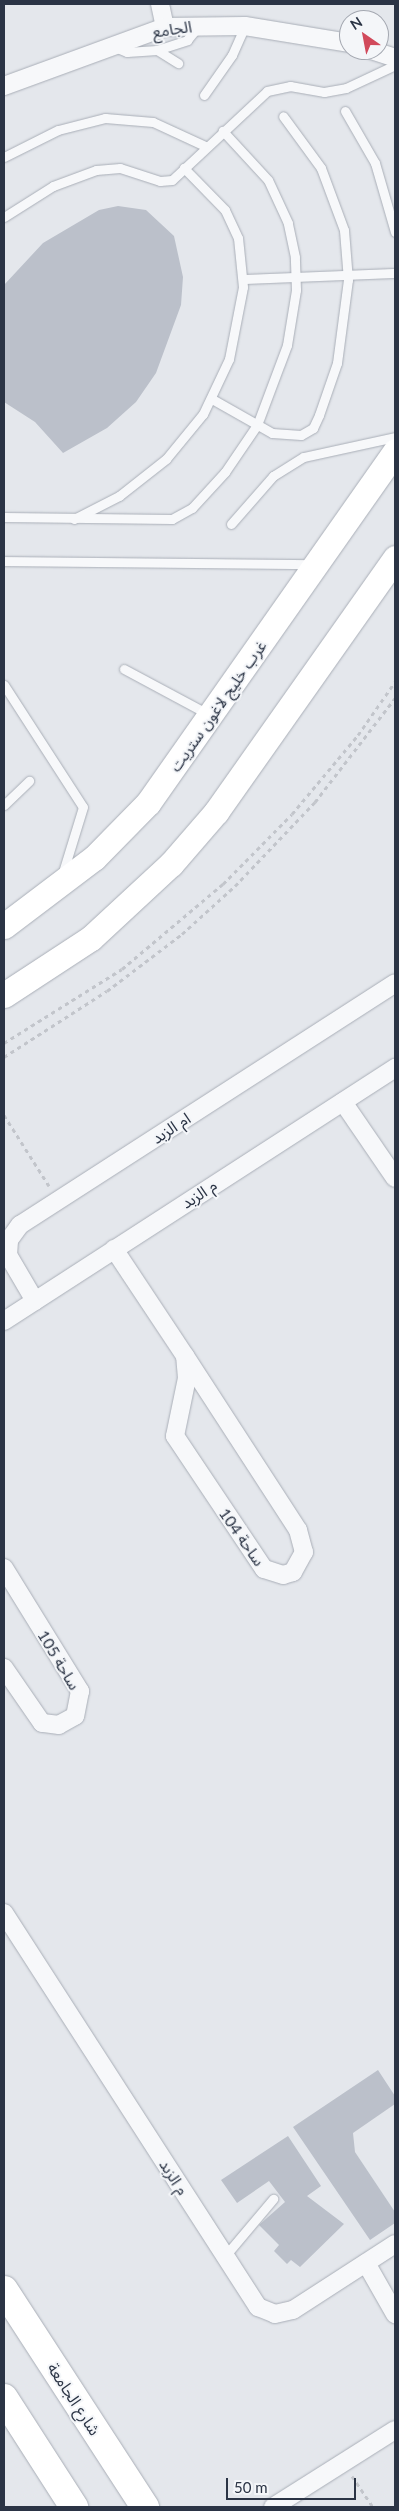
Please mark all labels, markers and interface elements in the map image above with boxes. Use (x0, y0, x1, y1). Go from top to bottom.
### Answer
north arrow (339, 10, 389, 60)
text: N (347, 13, 365, 33)
street label: الجامع (151, 16, 193, 42)
street label: غرب خليج لاغون ستريت (165, 637, 271, 775)
street label: ام الزبد (148, 1108, 194, 1148)
street label: م الزبد (178, 1175, 220, 1213)
street label: ساحة 104 (215, 1504, 269, 1570)
street label: ساحة 105 (34, 1627, 84, 1693)
street label: م الزبد (155, 2156, 193, 2198)
street label: شارع الجامعة (43, 2359, 105, 2439)
scale bar (229, 2468, 359, 2500)
text: 50 m (234, 2478, 268, 2496)

